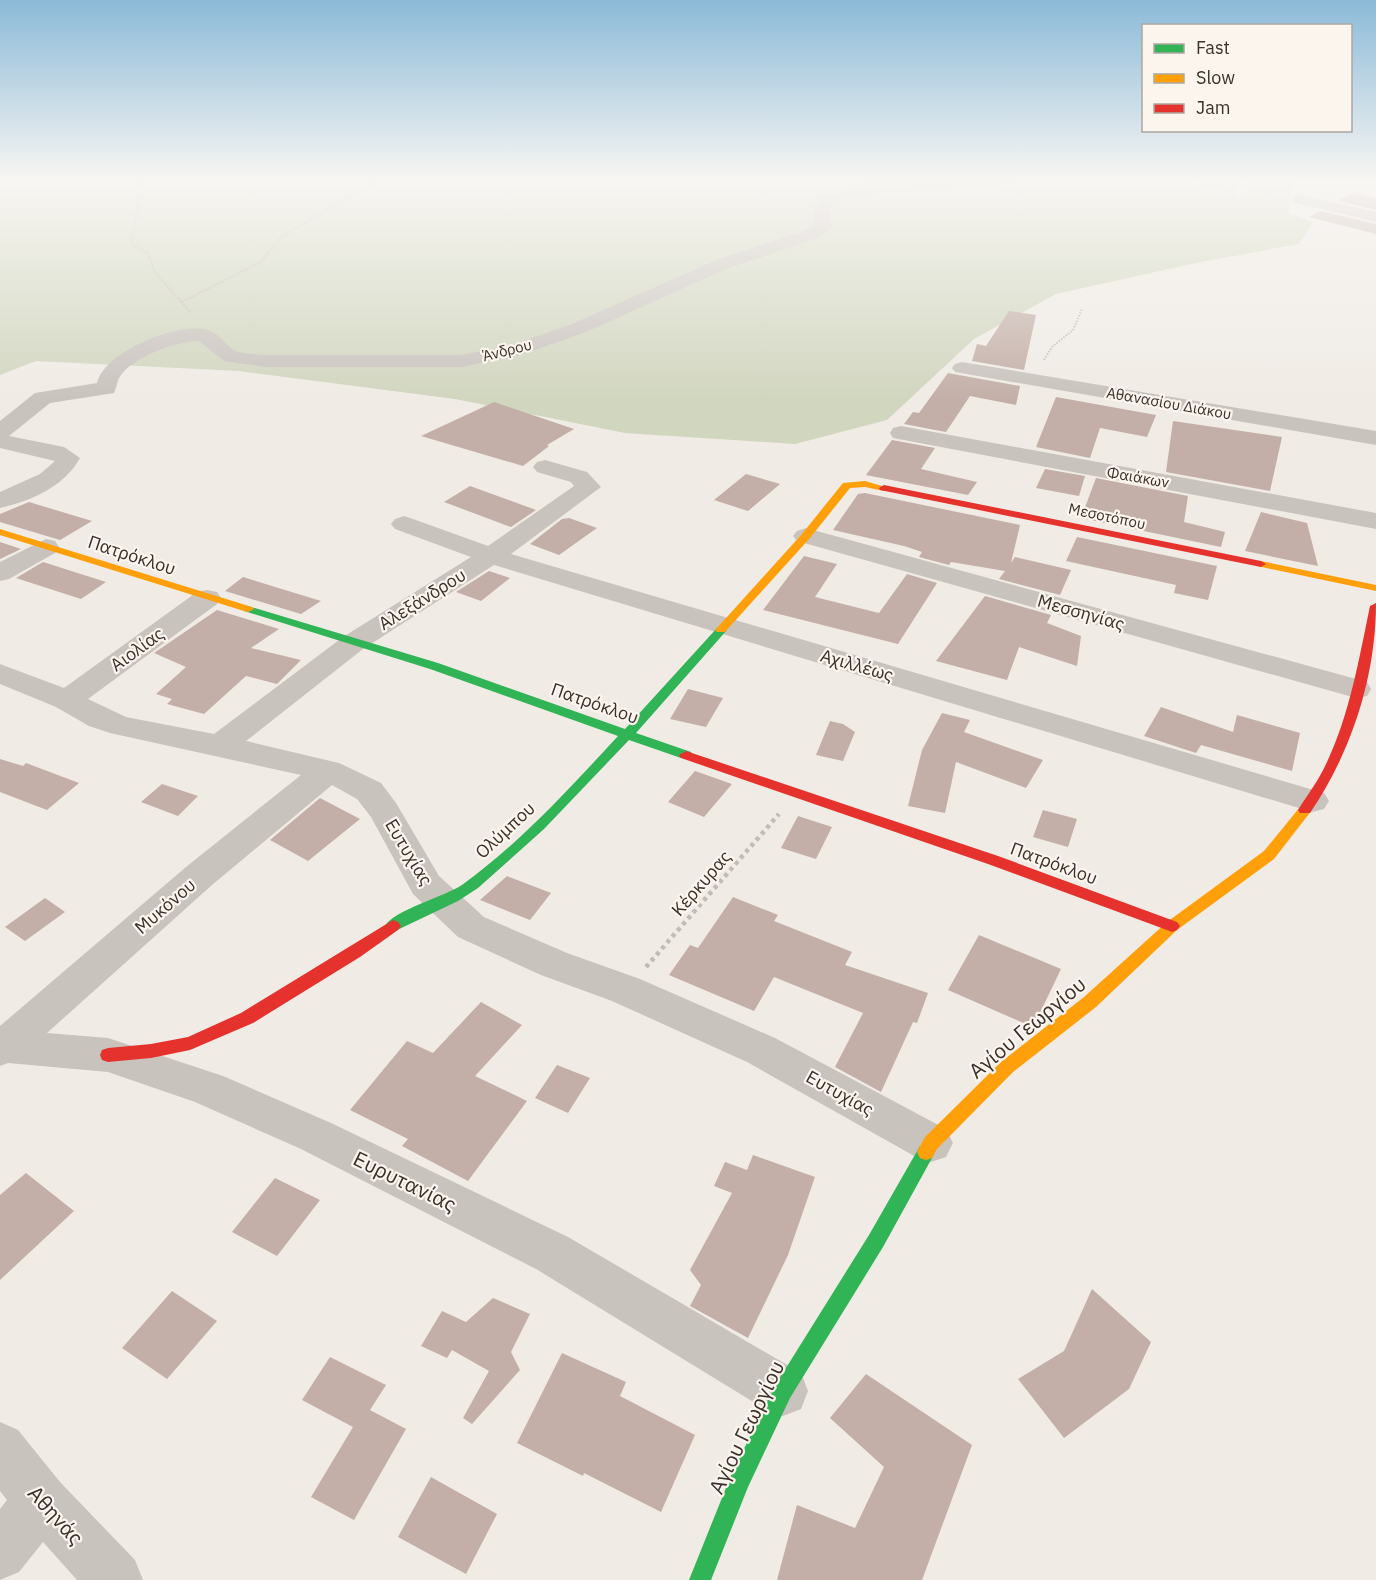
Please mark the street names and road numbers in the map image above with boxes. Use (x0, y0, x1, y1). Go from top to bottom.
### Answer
street label: Άνδρου (480, 335, 534, 365)
street label: Αθανασίου Διάκου (1105, 383, 1233, 423)
street label: Φαιάκων (1105, 462, 1171, 492)
street label: Μεσοτόπου (1067, 499, 1147, 533)
street label: Πατρόκλου (85, 530, 179, 580)
street label: Αλεξάνδρου (374, 563, 470, 635)
street label: Μεσσηνίας (1035, 589, 1127, 635)
street label: Αιολίας (105, 622, 169, 676)
street label: Αχιλλέως (818, 644, 896, 686)
street label: Πατρόκλου (548, 677, 642, 729)
street label: Ολύμπου (470, 797, 540, 863)
street label: Ευτυχίας (380, 814, 438, 890)
street label: Πατρόκλου (1007, 837, 1101, 889)
street label: Κέρκυρας (666, 845, 736, 921)
street label: Μυκόνου (130, 873, 200, 939)
street label: Αγίου Γεωργίου (962, 970, 1092, 1084)
street label: Ευτυχίας (802, 1065, 878, 1121)
street label: Ευρυτανίας (349, 1144, 461, 1218)
street label: Αγίου Γεωργίου (702, 1356, 790, 1498)
street label: Αθηνάς (22, 1479, 90, 1551)

